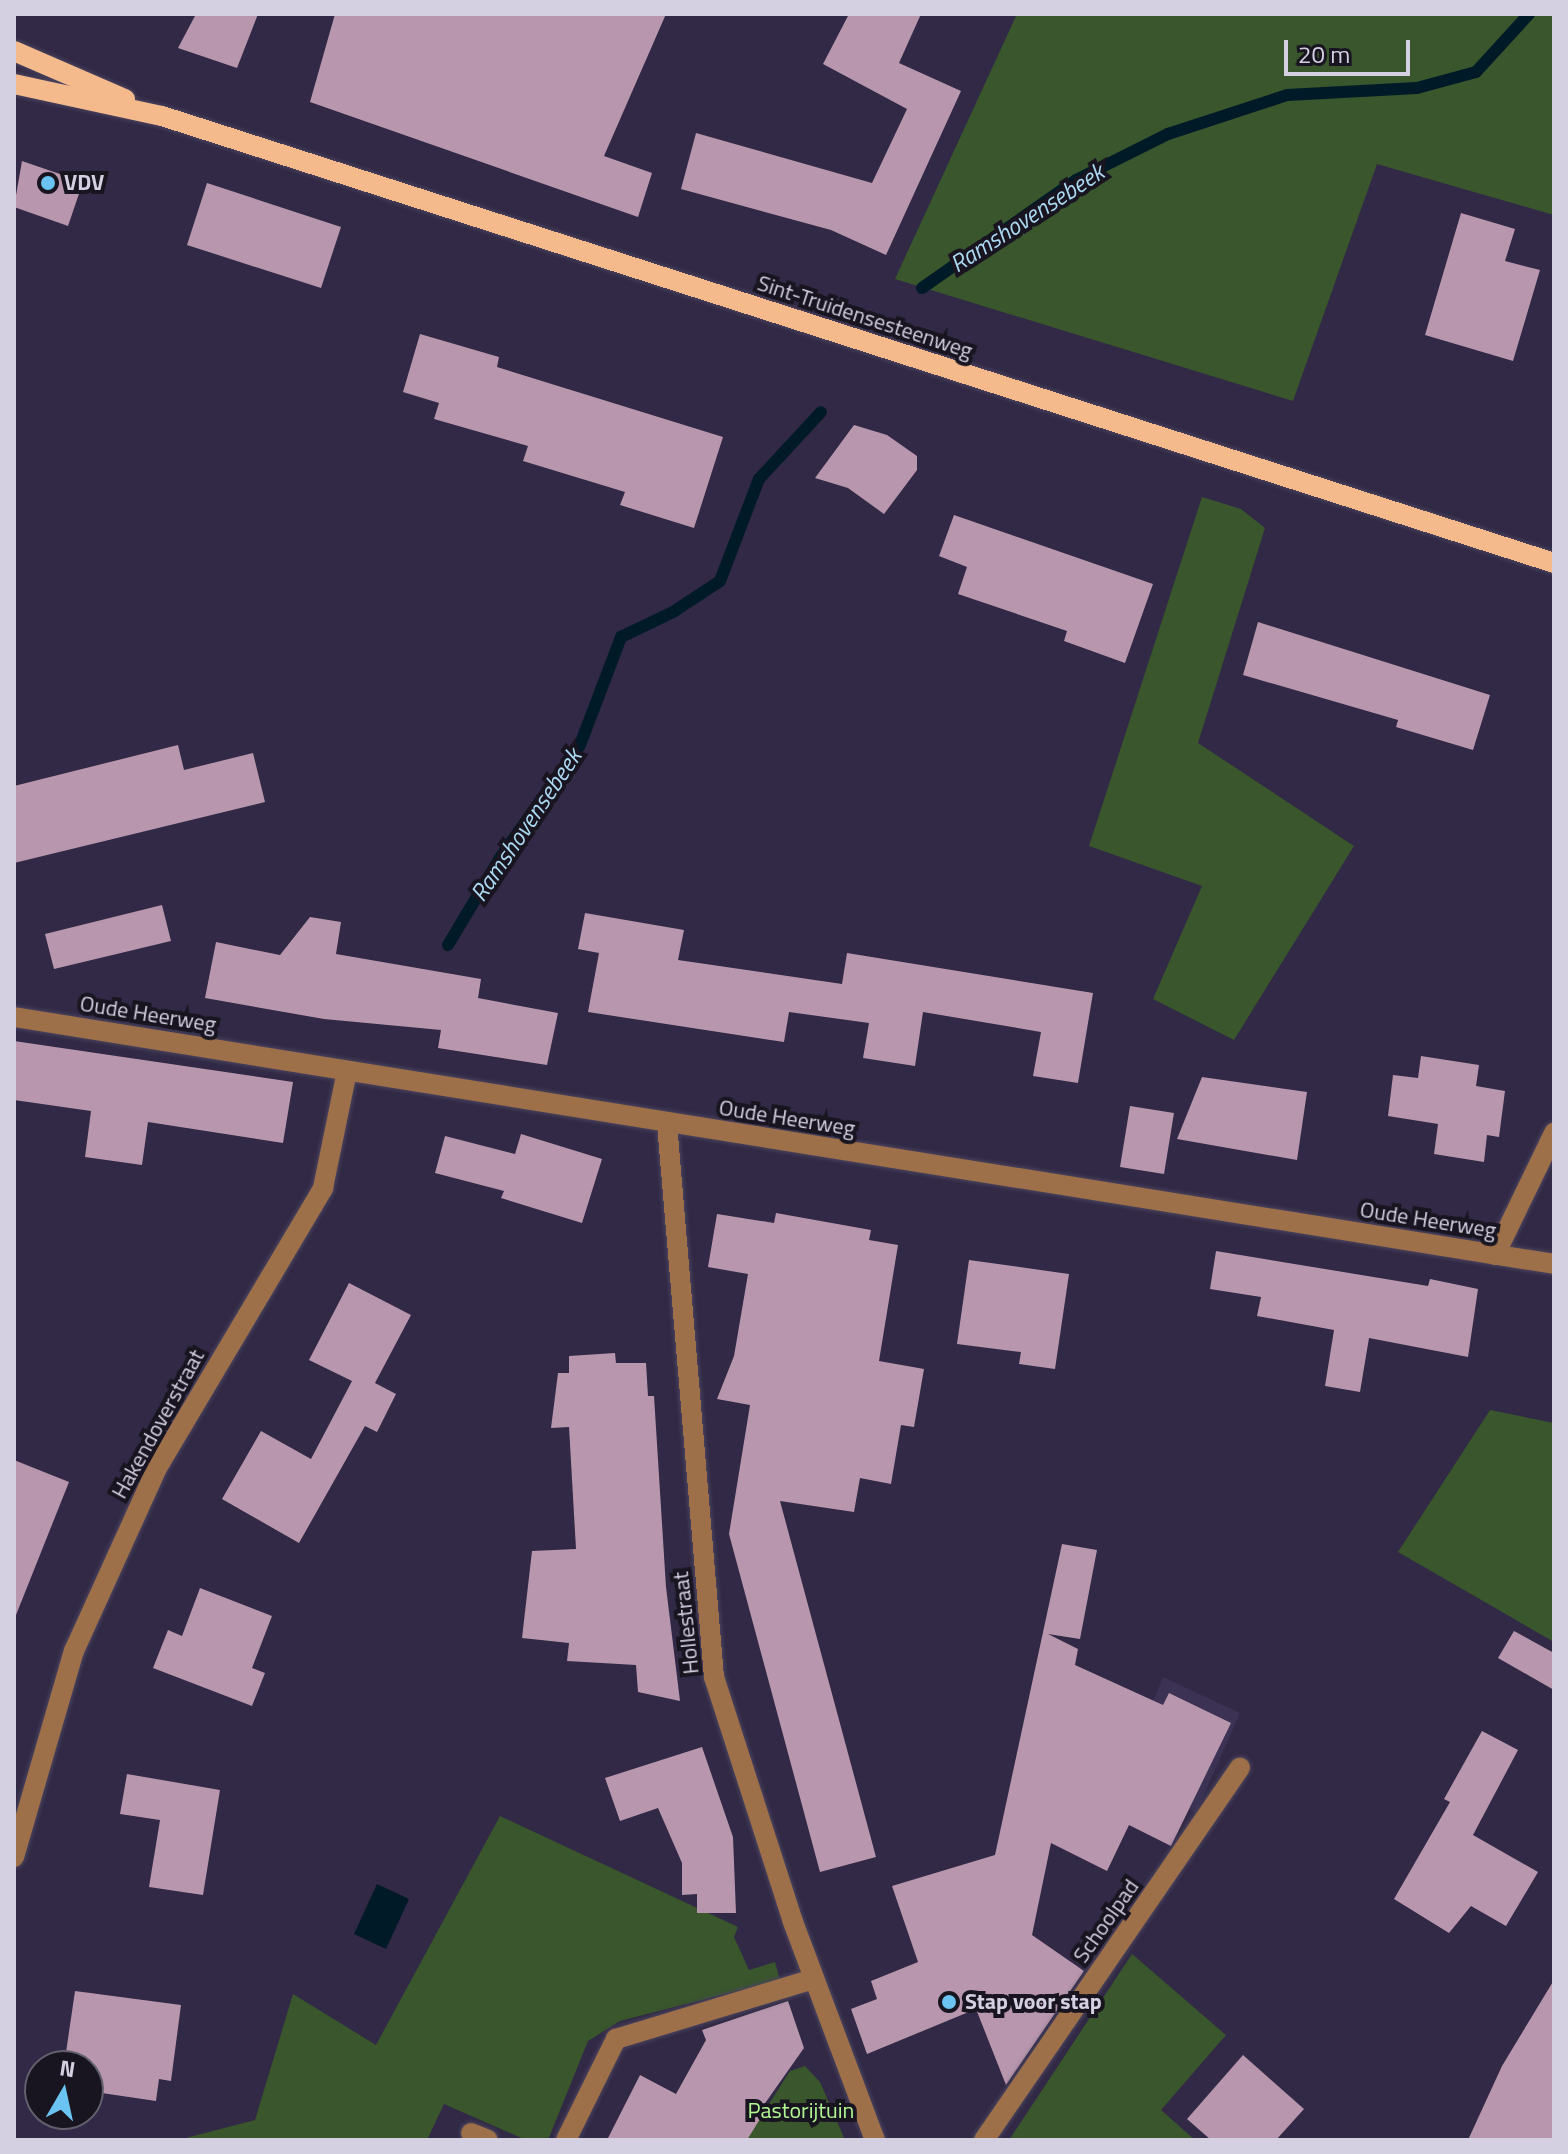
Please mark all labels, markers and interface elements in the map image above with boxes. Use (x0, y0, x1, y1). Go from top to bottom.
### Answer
scale bar (1288, 24, 1414, 74)
text: 20 m (1298, 36, 1350, 72)
water label: Ramshovensebeek (945, 158, 1109, 278)
place label: VDV (64, 170, 104, 196)
marker: VDV (39, 174, 57, 192)
street label: Sint-Truidensesteenweg (754, 270, 976, 364)
water label: Ramshovensebeek (464, 743, 588, 907)
street label: Oude Heerweg (78, 990, 218, 1038)
street label: Oude Heerweg (717, 1094, 857, 1142)
street label: Oude Heerweg (1358, 1196, 1498, 1244)
street label: Hakendoverstraat (106, 1345, 210, 1503)
street label: Hollestraat (667, 1570, 705, 1676)
street label: Schoolpad (1068, 1874, 1144, 1968)
place label: Stap voor stap (965, 1989, 1102, 2015)
marker: Stap voor stap (940, 1993, 958, 2011)
north arrow (24, 2050, 104, 2130)
text: N (57, 2050, 78, 2086)
park label: Pastorijtuin (748, 2098, 854, 2124)

